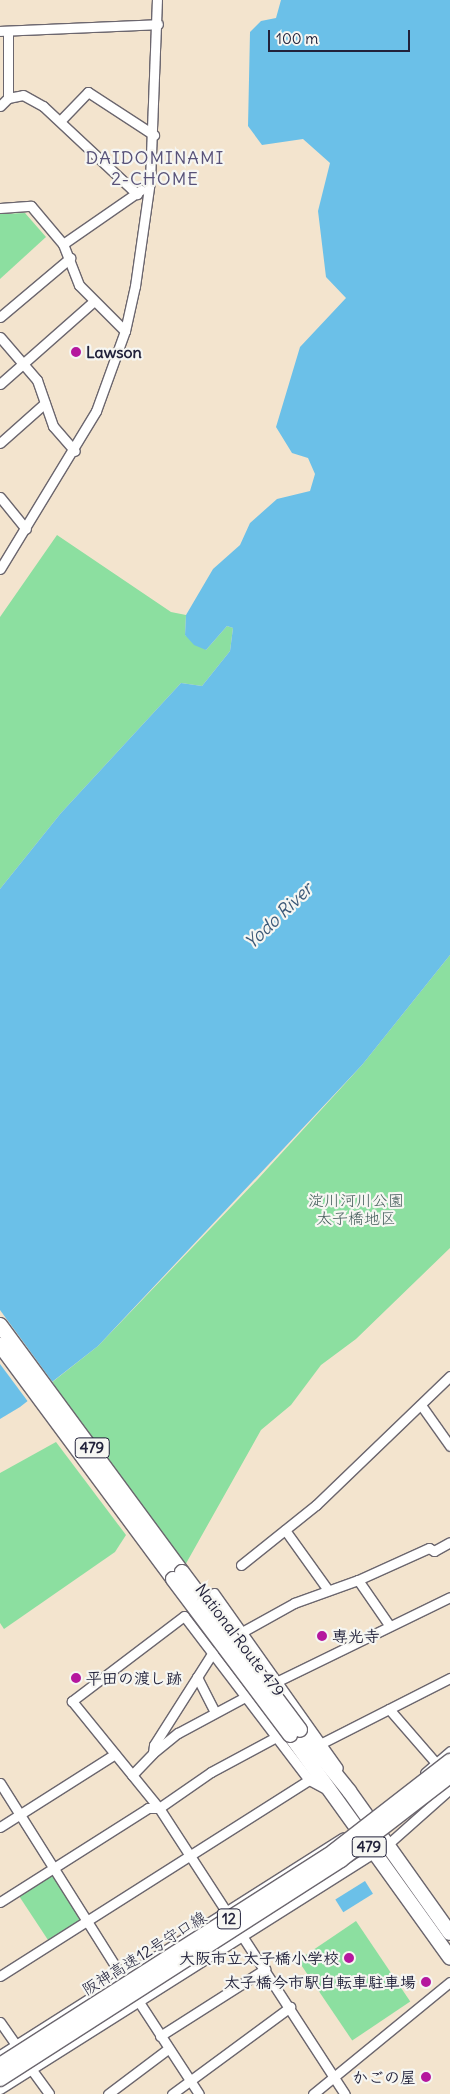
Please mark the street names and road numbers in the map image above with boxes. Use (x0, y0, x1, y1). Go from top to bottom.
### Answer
road number: 479 (74, 1436, 110, 1460)
street label: National Route 479 (191, 1580, 289, 1700)
road number: 479 (352, 1834, 386, 1860)
road number: 12 (216, 1906, 242, 1932)
street label: 阪神高速12号守口線 (78, 1907, 210, 1999)

